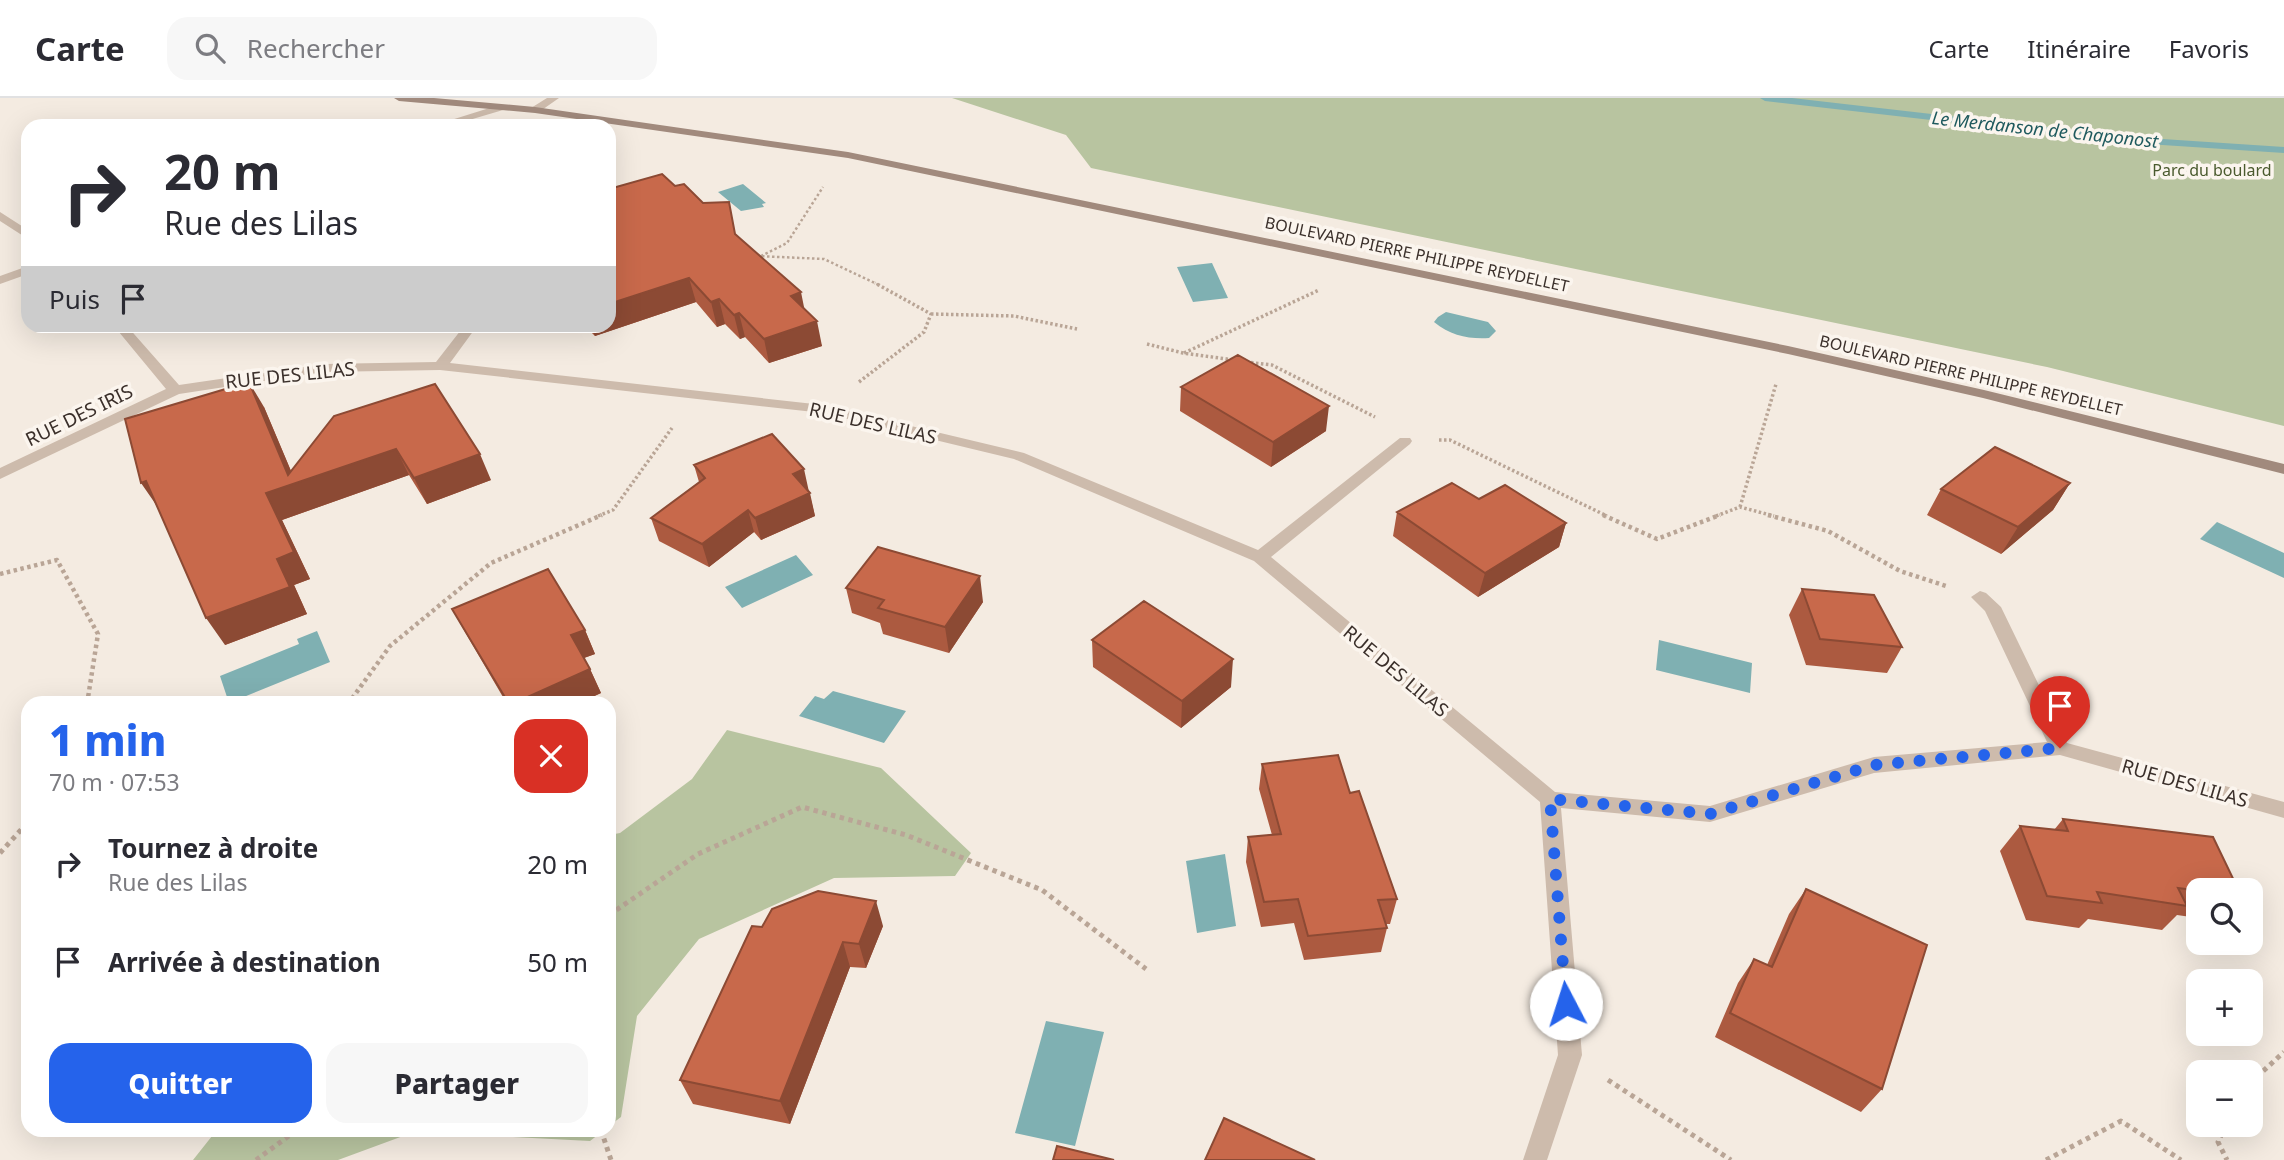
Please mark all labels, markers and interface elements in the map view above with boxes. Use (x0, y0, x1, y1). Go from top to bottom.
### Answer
search box (167, 17, 657, 80)
text: Carte (35, 26, 125, 71)
icon: search (191, 29, 229, 67)
text: Rechercher (247, 30, 385, 66)
text: Carte (1929, 32, 1989, 65)
text: Itinéraire (2027, 32, 2131, 65)
text: Favoris (2169, 32, 2249, 65)
water label: Le Merdanson de Chaponost (1931, 105, 2160, 153)
text: 20 m (164, 138, 281, 204)
icon: right (49, 147, 140, 238)
park label: Parc du boulard (2152, 159, 2272, 181)
text: Rue des Lilas (164, 201, 358, 244)
street label: BOULEVARD PIERRE PHILIPPE REYDELLET (1263, 211, 1571, 297)
icon: arrive (114, 280, 152, 318)
text: Puis (49, 281, 100, 317)
street label: BOULEVARD PIERRE PHILIPPE REYDELLET (1817, 329, 2125, 421)
street label: RUE DES LILAS (224, 355, 356, 395)
street label: RUE DES IRIS (21, 378, 137, 452)
street label: RUE DES LILAS (807, 396, 939, 450)
street label: RUE DES LILAS (1338, 619, 1454, 723)
pin (2030, 676, 2090, 748)
icon: arrive (2041, 687, 2079, 725)
text: 1 min (49, 711, 166, 768)
button: close (514, 719, 588, 793)
street label: RUE DES LILAS (2119, 753, 2251, 813)
text: 70 m · 07:53 (49, 766, 180, 798)
text: Tournez à droite (108, 830, 318, 866)
icon: right (49, 845, 87, 883)
text: 20 m (527, 846, 588, 882)
text: Rue des Lilas (108, 866, 247, 898)
map controls (2186, 878, 2263, 1137)
button: search (2186, 878, 2263, 955)
icon: arrive (49, 943, 87, 981)
text: Arrivée à destination (108, 944, 381, 980)
text: 50 m (527, 944, 588, 980)
position arrow (1529, 967, 1603, 1041)
button: + (2186, 969, 2263, 1046)
button: Quitter (49, 1043, 312, 1123)
button: Partager (326, 1043, 588, 1123)
button: − (2186, 1060, 2263, 1137)

